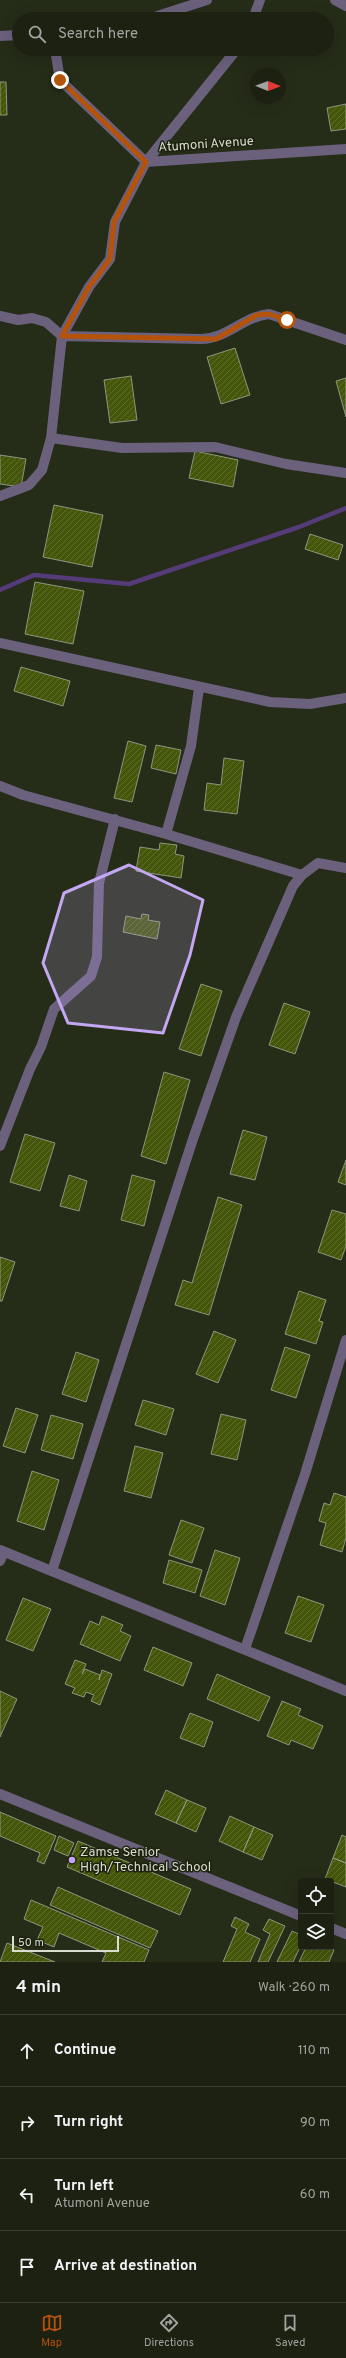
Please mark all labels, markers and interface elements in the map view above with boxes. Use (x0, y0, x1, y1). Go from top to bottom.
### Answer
search box (12, 12, 334, 56)
icon: search (26, 23, 48, 45)
text: Search here (58, 25, 138, 44)
north arrow (250, 68, 286, 104)
route end (51, 71, 69, 89)
street label: Atumoni Avenue (158, 134, 254, 156)
route start (278, 311, 296, 329)
place label: Zamse Senior High/Technical School (80, 1845, 211, 1876)
marker: Zamse Senior High/Technical School (67, 1855, 77, 1865)
map controls (298, 1878, 334, 1950)
button: locate (298, 1878, 334, 1914)
button: layers (298, 1914, 334, 1950)
scale bar (12, 1934, 119, 1953)
text: 50 m (18, 1936, 44, 1950)
text: 4 min (16, 1977, 61, 1999)
text: Walk · 260 m (258, 1980, 330, 1996)
icon: ahead (16, 2040, 38, 2062)
text: Continue (54, 2041, 116, 2060)
text: 110 m (298, 2043, 330, 2059)
icon: right (16, 2112, 38, 2134)
text: Turn right (54, 2113, 123, 2132)
text: 90 m (300, 2115, 330, 2131)
text: Turn left (54, 2177, 114, 2196)
icon: left (16, 2184, 38, 2206)
text: 60 m (300, 2187, 330, 2203)
text: Atumoni Avenue (54, 2196, 150, 2212)
icon: arrive (16, 2256, 38, 2278)
text: Arrive at destination (54, 2257, 197, 2276)
tab: Map (41, 2312, 63, 2350)
tab: Directions (144, 2312, 194, 2350)
tab: Saved (275, 2312, 305, 2350)

